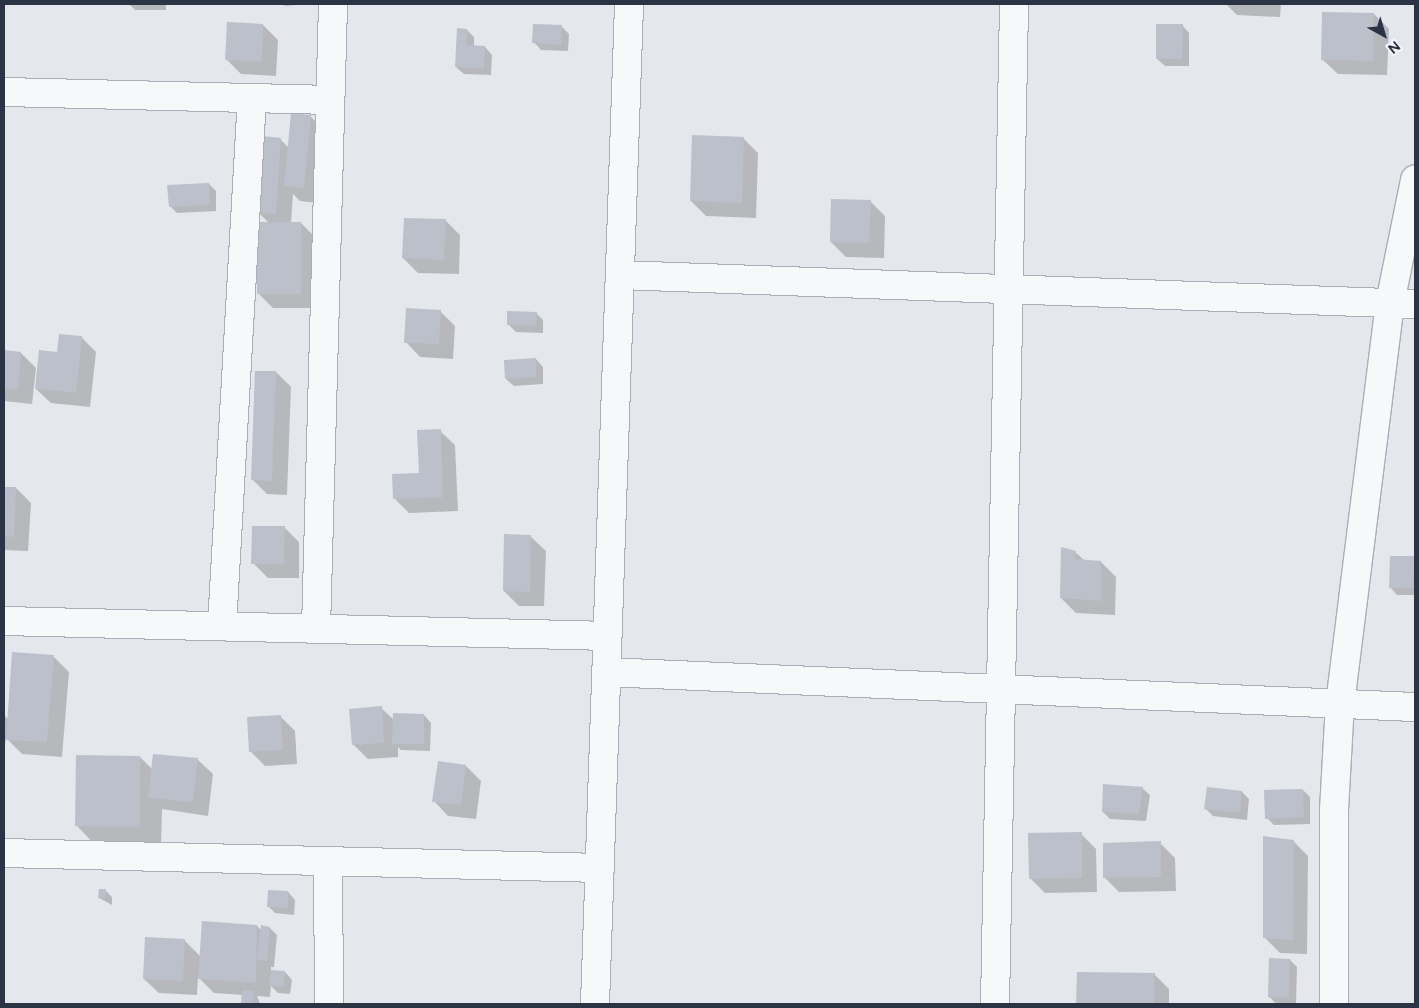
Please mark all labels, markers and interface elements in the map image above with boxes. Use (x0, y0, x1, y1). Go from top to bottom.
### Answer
north arrow (1359, 10, 1409, 60)
text: N (1384, 37, 1403, 57)

